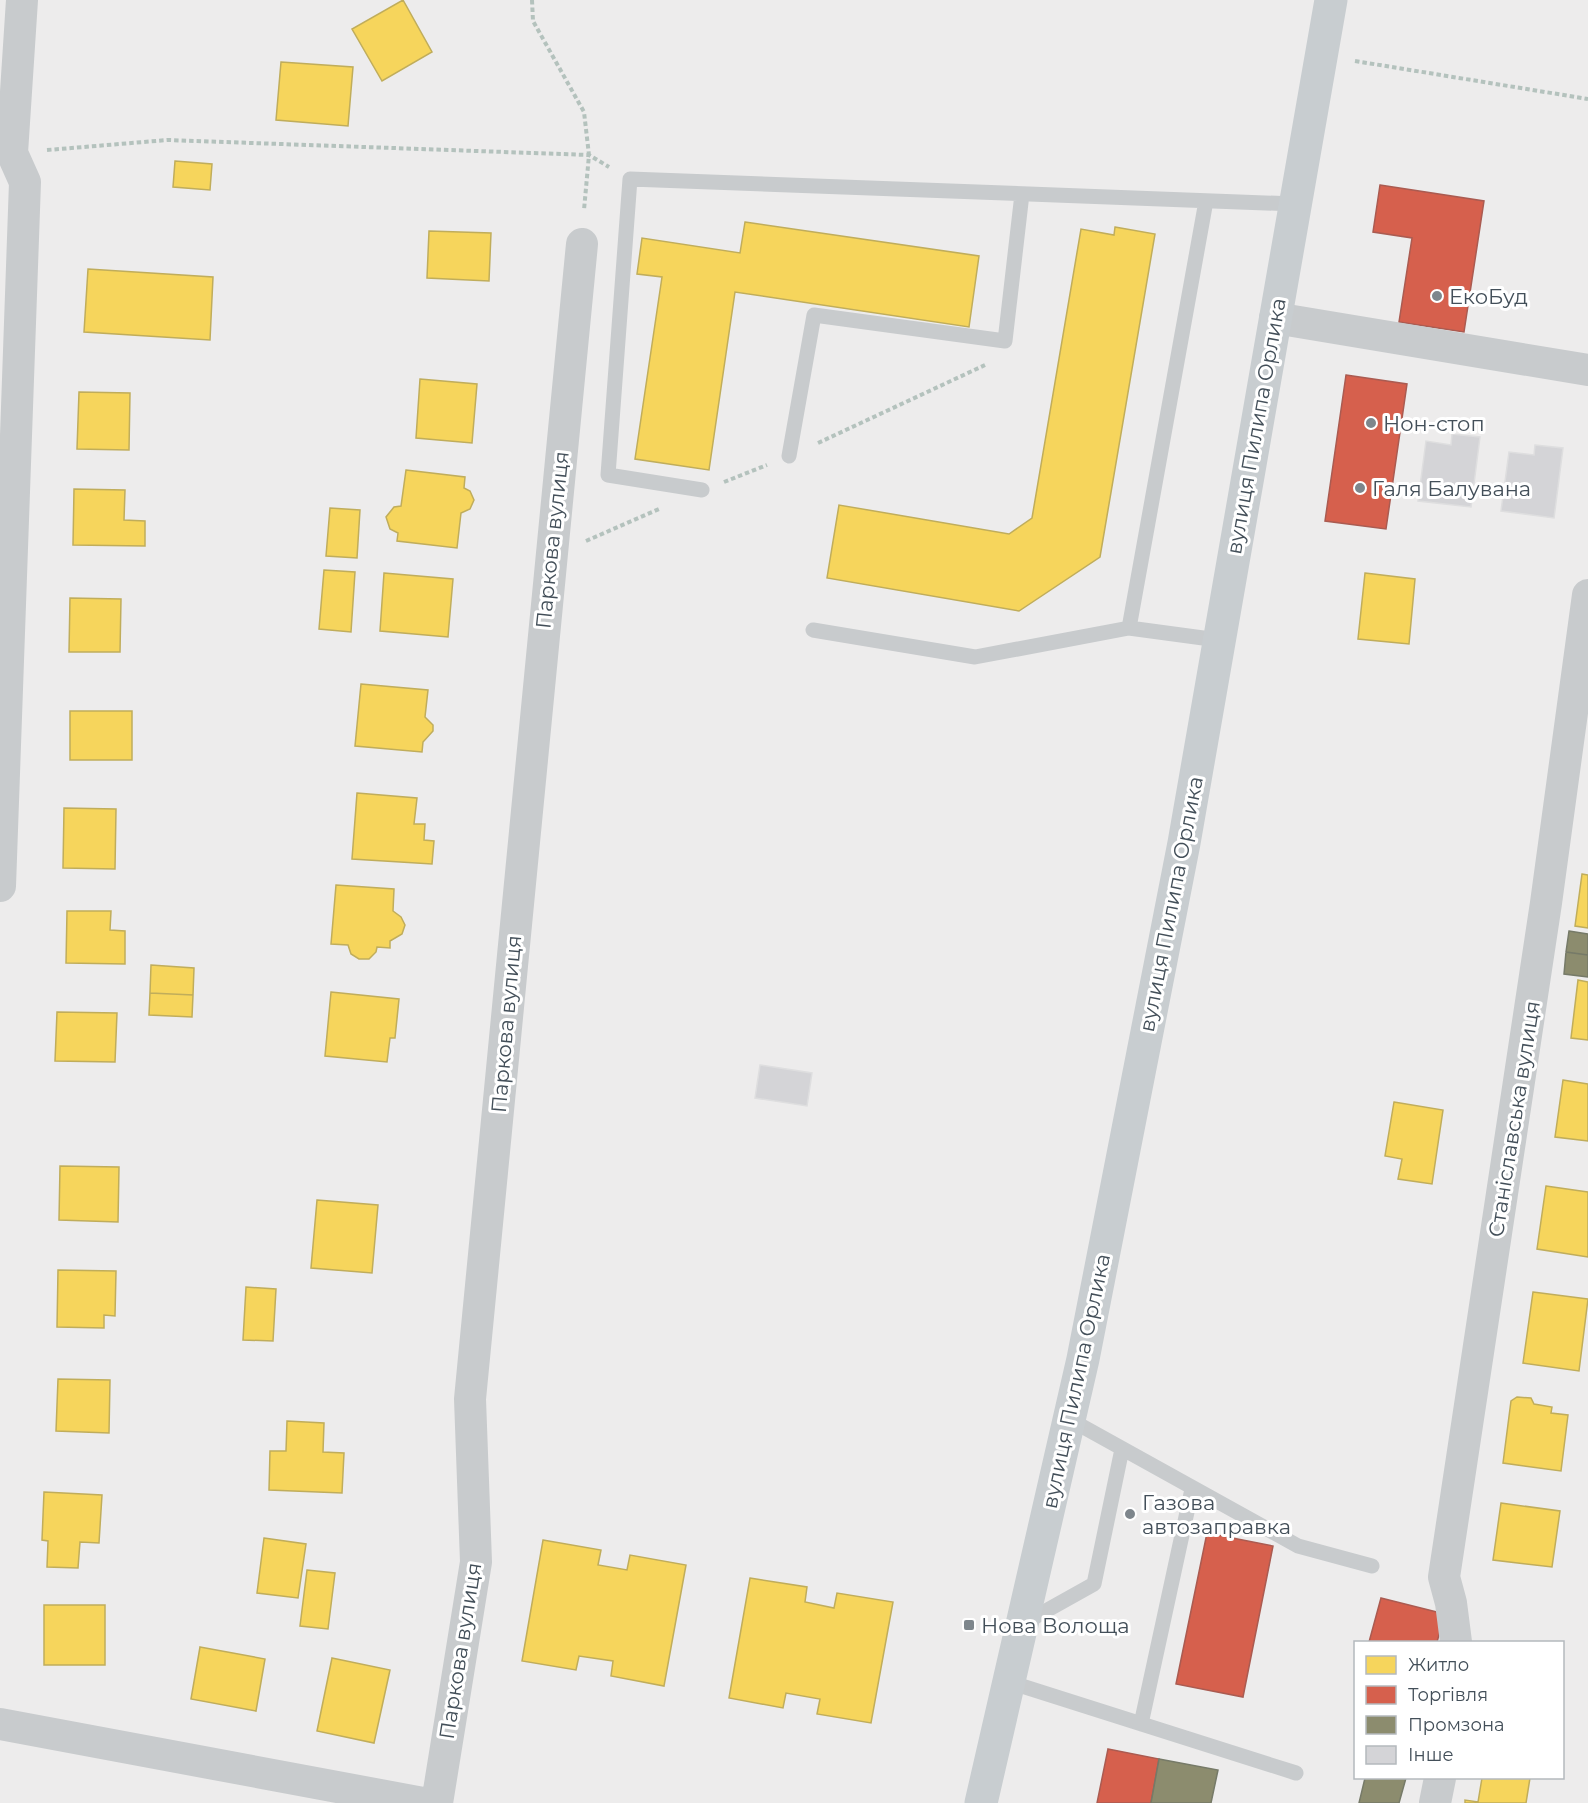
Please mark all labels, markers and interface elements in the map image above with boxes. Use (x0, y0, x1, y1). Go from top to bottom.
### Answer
place label: ЕкоБуд (1449, 284, 1528, 309)
marker: ЕкоБуд (1430, 289, 1444, 303)
street label: вулиця Пилипа Орлика (1221, 296, 1291, 556)
place label: Нон-стоп (1383, 411, 1485, 436)
marker: Нон-стоп (1364, 416, 1378, 430)
street label: Паркова вулиця (530, 450, 574, 630)
place label: Галя Балувана (1372, 476, 1531, 501)
marker: Галя Балувана (1353, 481, 1367, 495)
street label: вулиця Пилипа Орлика (1134, 774, 1208, 1034)
street label: Паркова вулиця (486, 934, 526, 1114)
street label: Станіславська вулиця (1483, 999, 1545, 1239)
street label: вулиця Пилипа Орлика (1037, 1251, 1115, 1511)
place label: Газова автозаправка (1142, 1490, 1291, 1539)
marker: Газова автозаправка (1123, 1507, 1137, 1521)
street label: Паркова вулиця (434, 1561, 486, 1741)
place label: Нова Волоща (981, 1613, 1130, 1638)
marker: Нова Волоща (962, 1618, 976, 1632)
legend (1354, 1641, 1564, 1779)
text: Житло (1408, 1654, 1469, 1676)
text: Торгівля (1408, 1684, 1488, 1706)
text: Промзона (1408, 1714, 1505, 1736)
text: Інше (1408, 1744, 1454, 1766)

